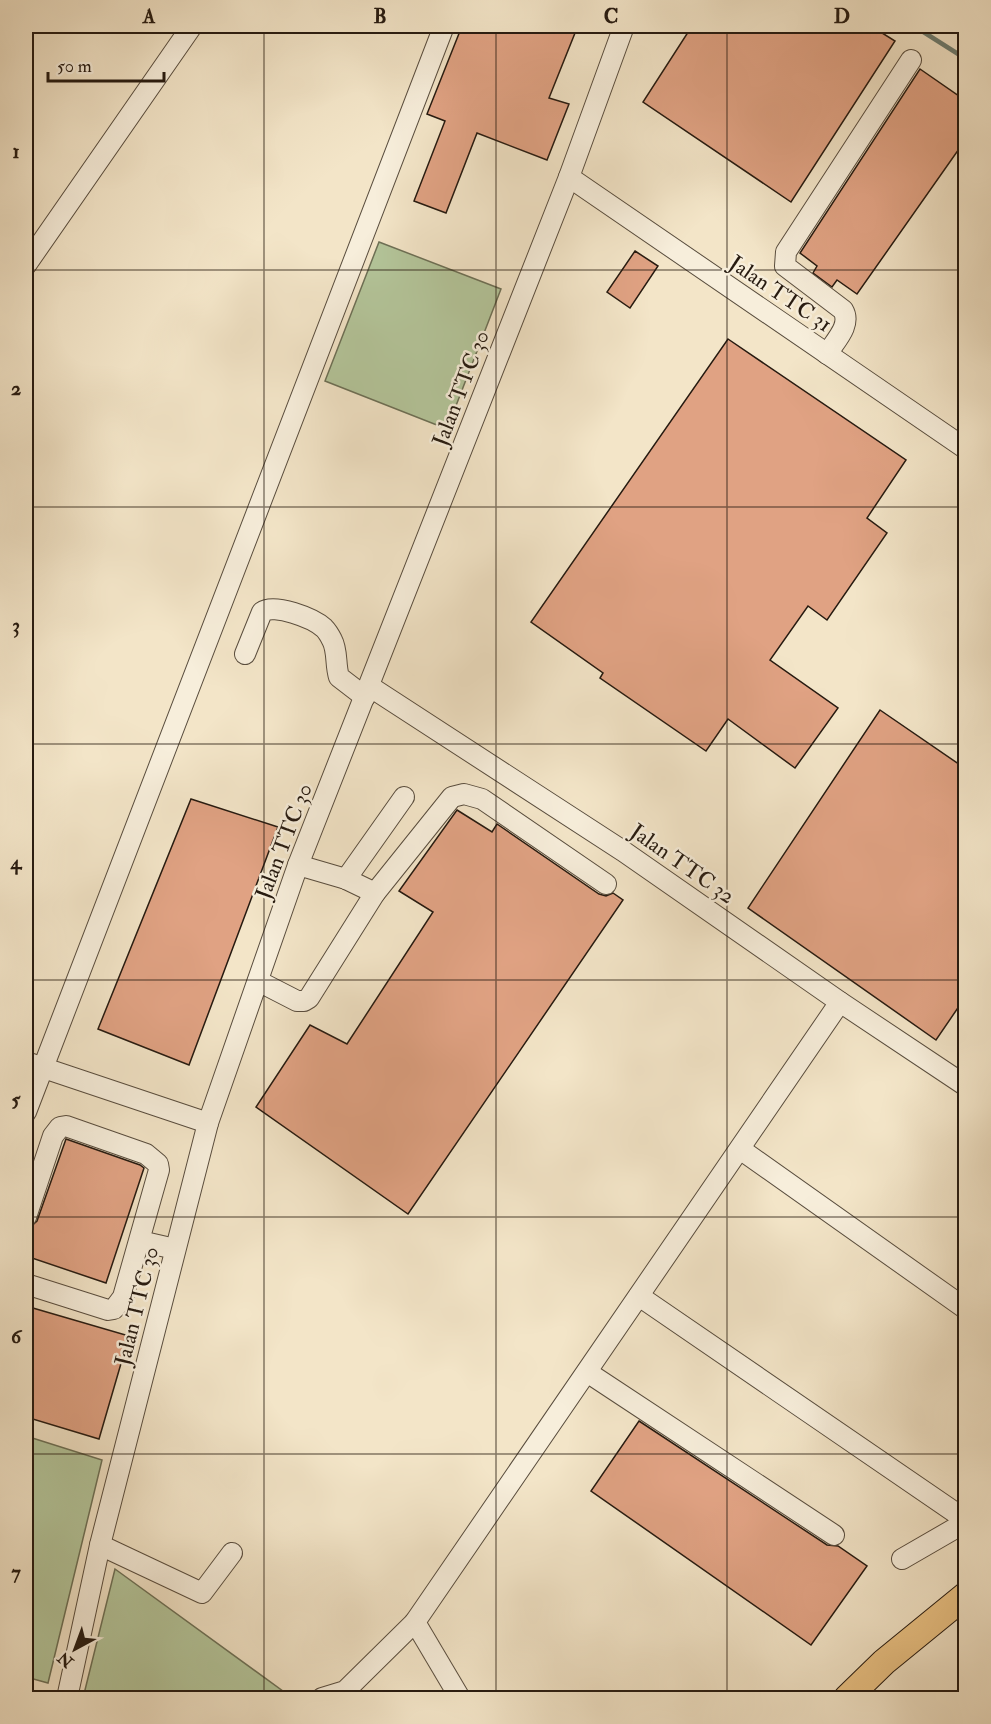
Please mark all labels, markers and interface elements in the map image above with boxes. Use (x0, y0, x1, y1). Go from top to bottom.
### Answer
text: A (142, 4, 156, 29)
text: B (373, 4, 387, 29)
text: C (604, 4, 618, 29)
text: D (834, 4, 850, 29)
scale bar (48, 45, 164, 83)
text: 50 m (57, 55, 92, 78)
text: 1 (12, 139, 20, 164)
street label: Jalan TTC 31 (723, 249, 837, 338)
street label: Jalan TTC 30 (426, 327, 496, 451)
text: 2 (11, 376, 21, 401)
text: 3 (12, 613, 20, 638)
street label: Jalan TTC 30 (249, 780, 319, 904)
street label: Jalan TTC 32 (624, 817, 740, 910)
text: 4 (10, 850, 23, 875)
text: 5 (12, 1087, 22, 1112)
street label: Jalan TTC 30 (108, 1244, 165, 1370)
text: 6 (11, 1324, 23, 1349)
text: 7 (11, 1560, 21, 1585)
north arrow (45, 1619, 105, 1679)
text: N (53, 1647, 79, 1672)

